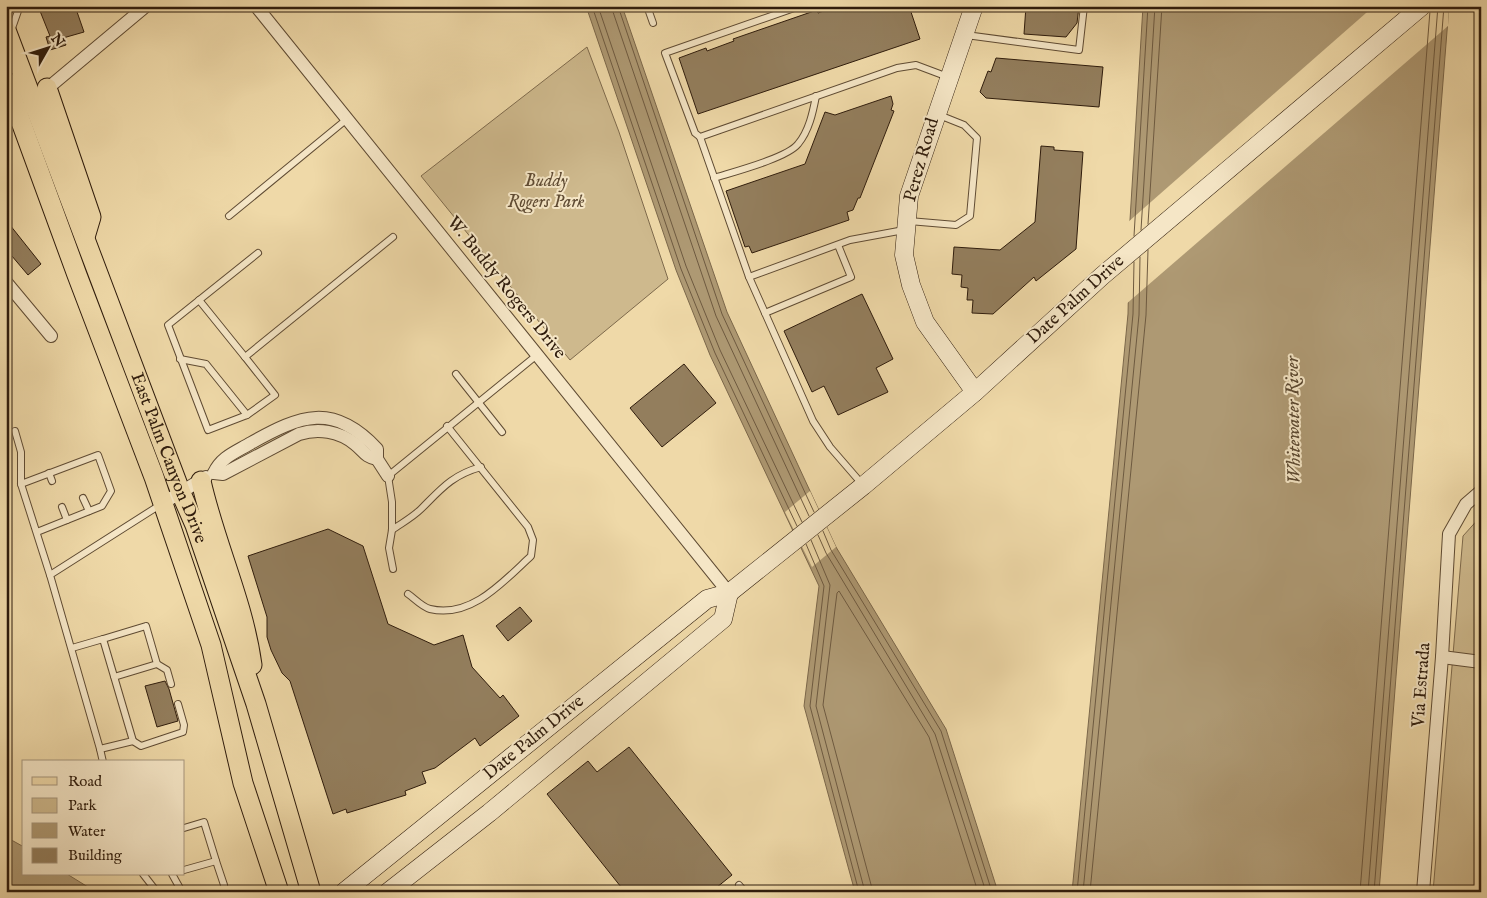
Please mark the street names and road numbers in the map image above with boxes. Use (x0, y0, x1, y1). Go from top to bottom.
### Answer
street label: Perez Road (899, 115, 945, 205)
street label: W. Buddy Rogers Drive (441, 212, 571, 364)
street label: Date Palm Drive (1022, 250, 1130, 350)
street label: East Palm Canyon Drive (125, 370, 212, 546)
street label: Via Estrada (1407, 642, 1436, 729)
street label: Date Palm Drive (479, 690, 589, 786)

